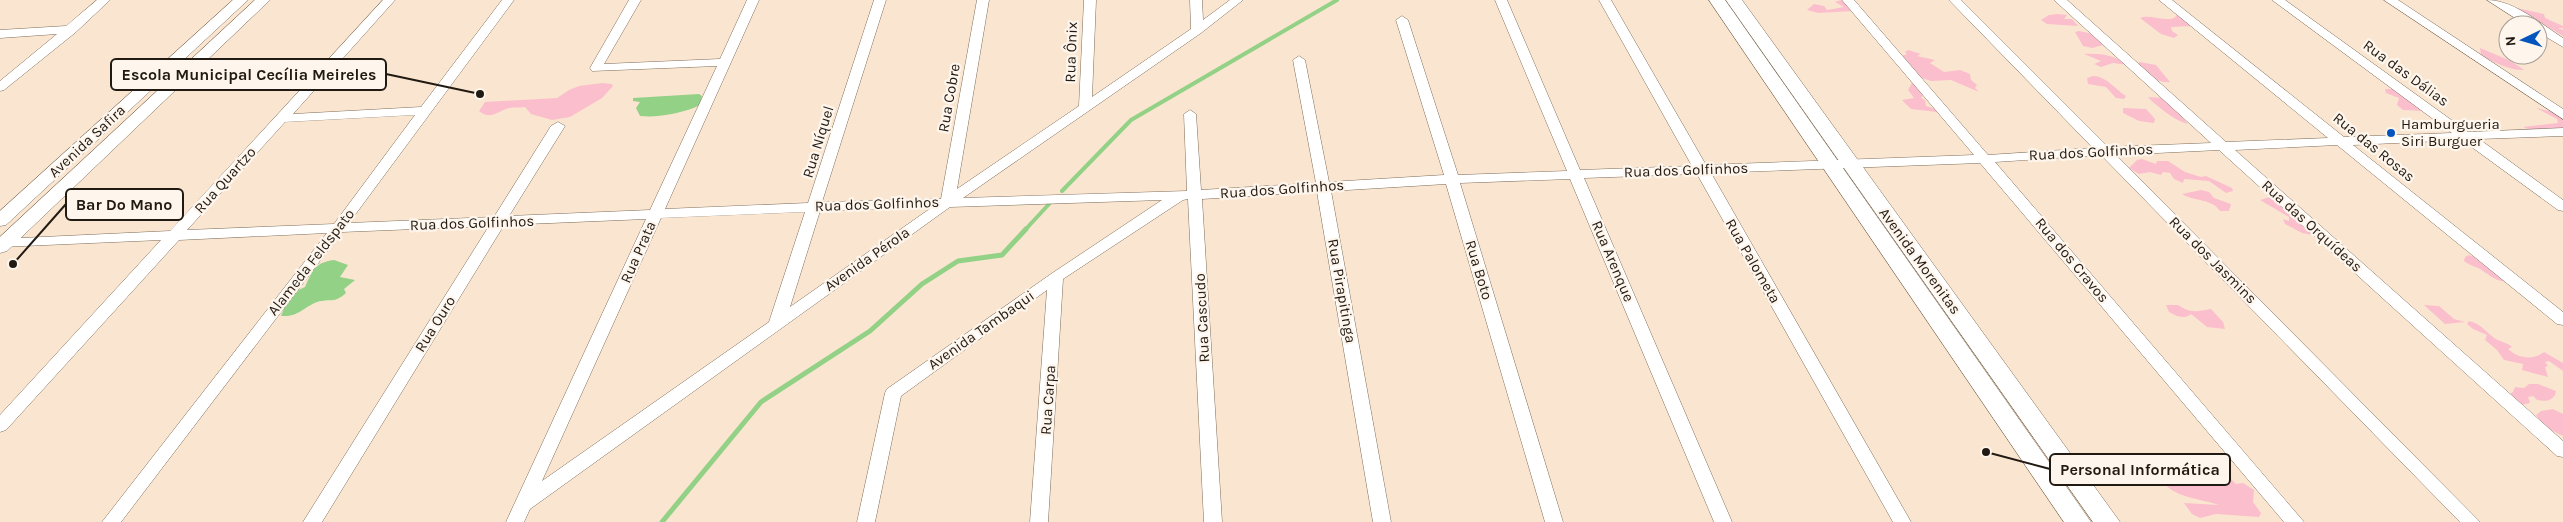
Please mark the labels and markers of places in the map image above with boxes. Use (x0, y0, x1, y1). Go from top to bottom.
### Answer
callout: Escola Municipal Cecília Meireles (111, 59, 386, 90)
place label: Hamburgueria Siri Burguer (2401, 115, 2500, 150)
marker: Hamburgueria Siri Burguer (2385, 127, 2397, 139)
callout: Bar Do Mano (66, 189, 183, 220)
callout: Personal Informática (2050, 454, 2230, 485)

